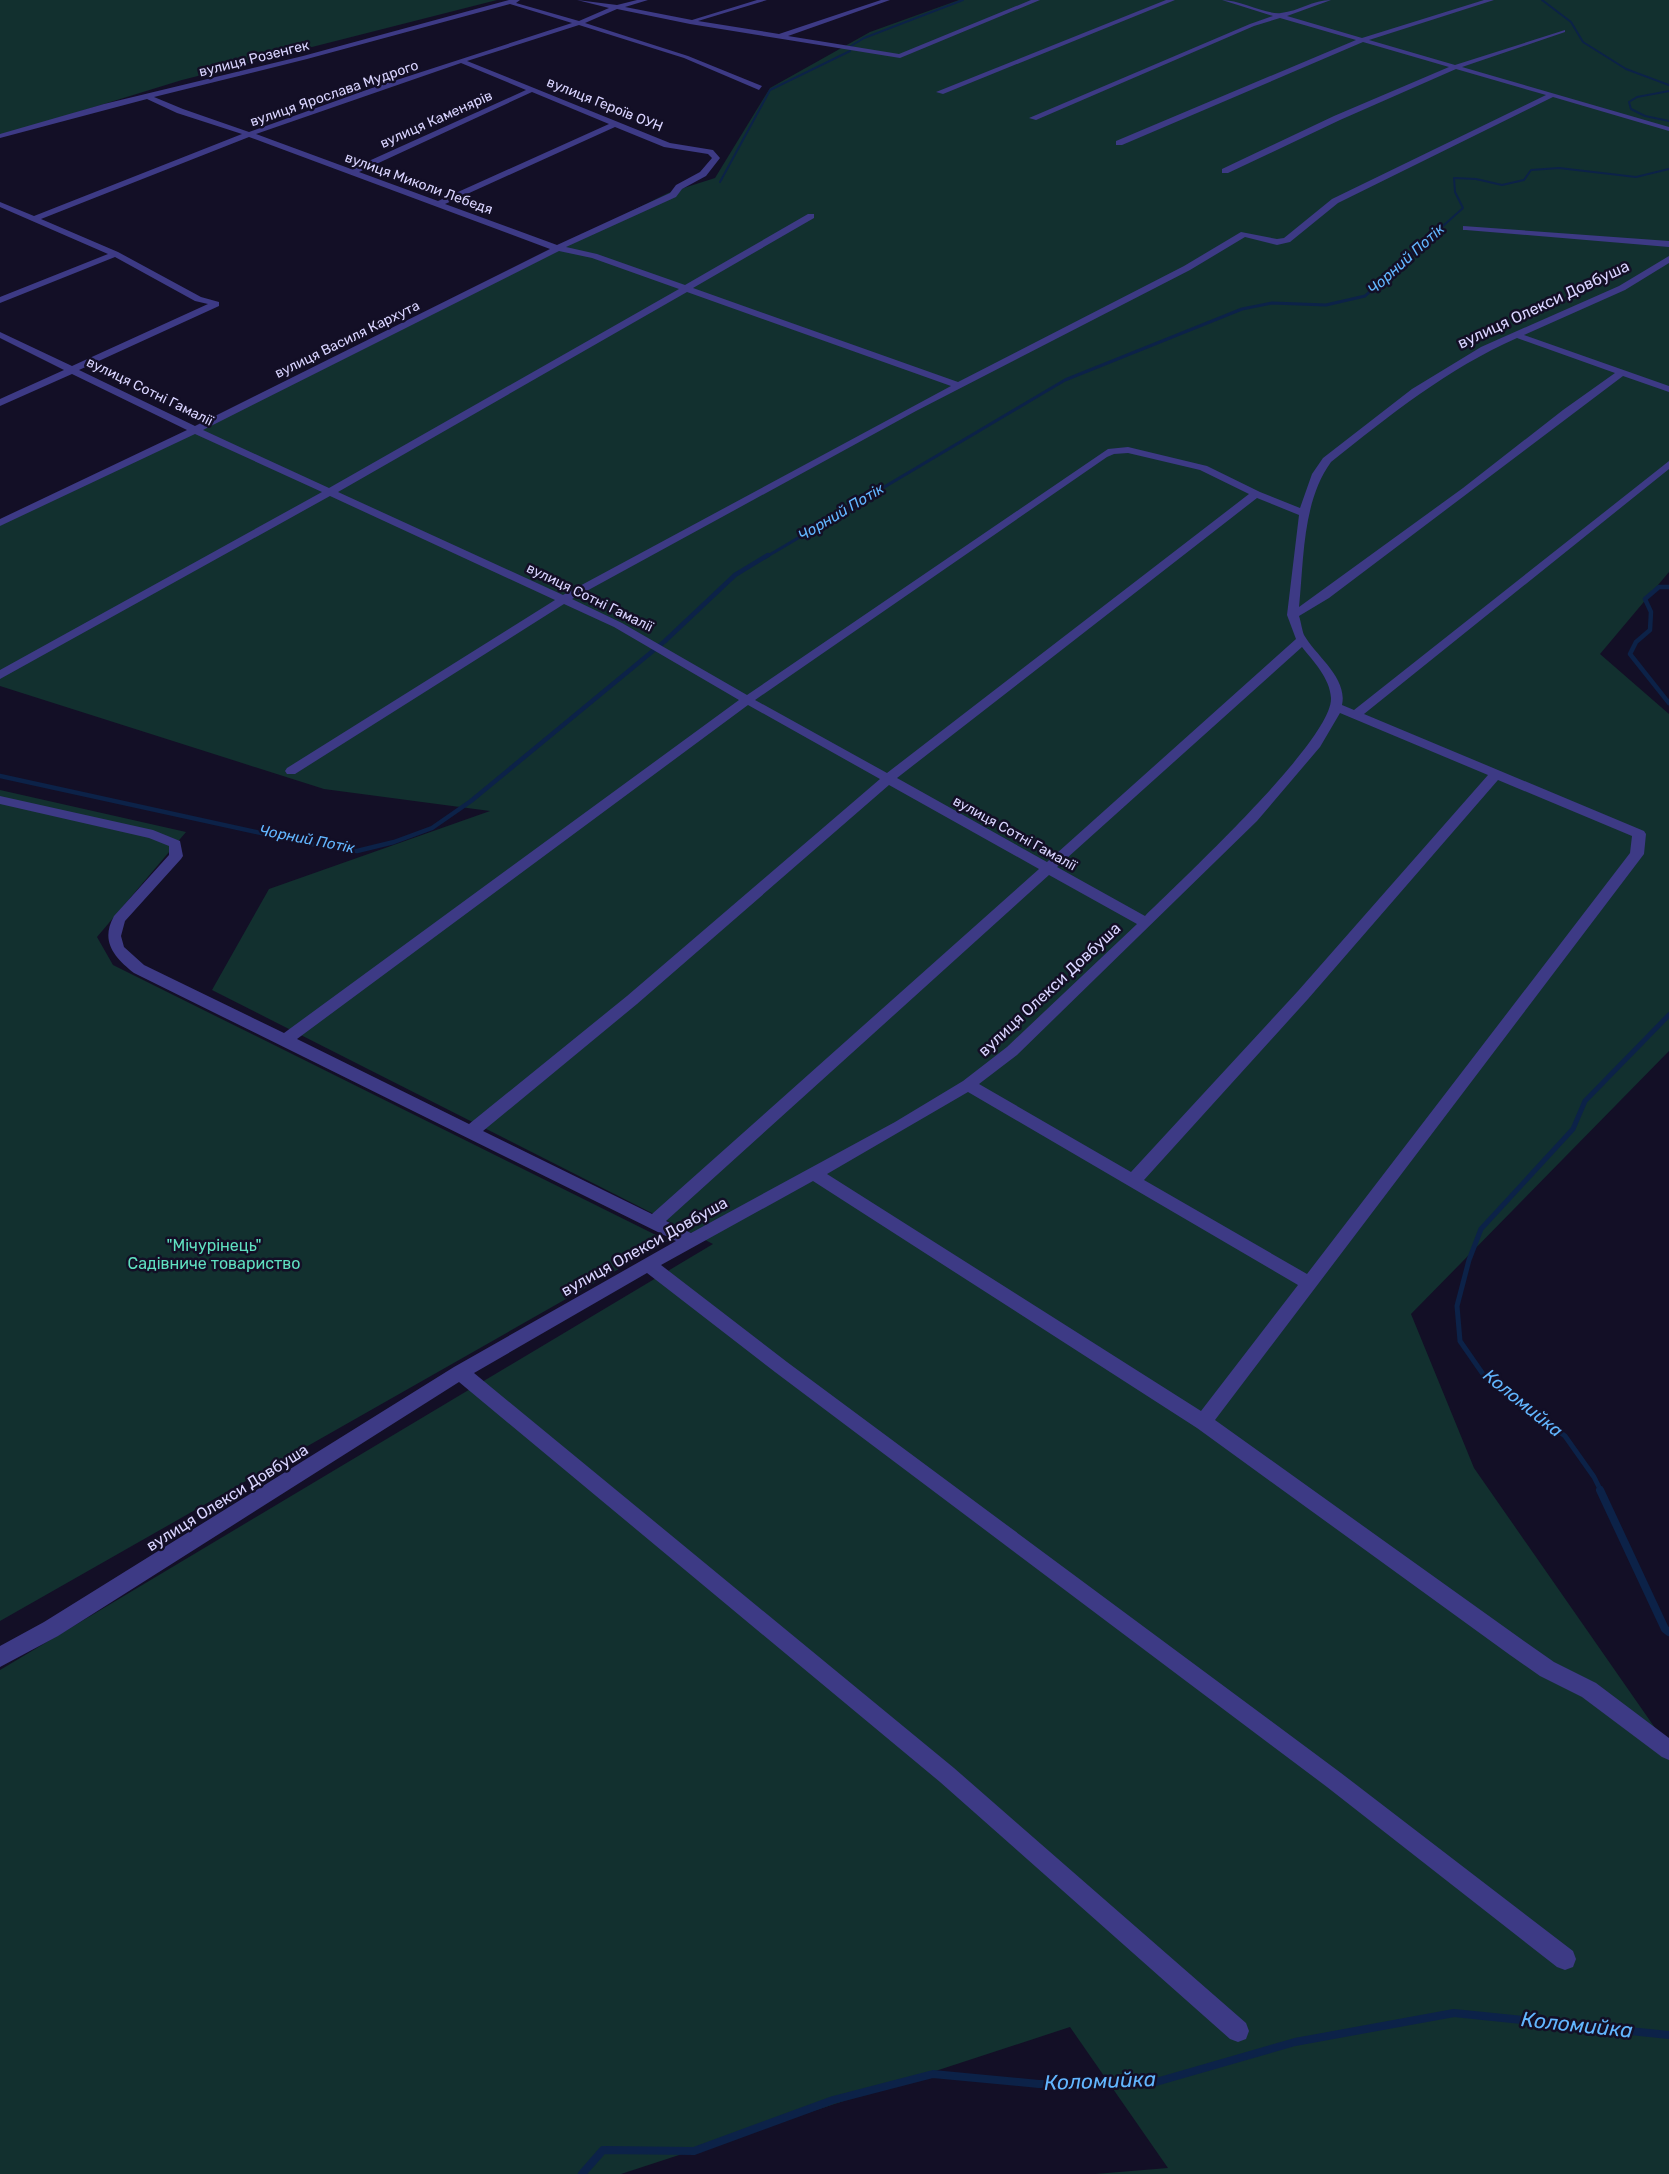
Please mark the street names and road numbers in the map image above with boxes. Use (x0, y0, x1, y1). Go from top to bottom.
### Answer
street label: вулиця Розенгек (197, 36, 312, 80)
street label: вулиця Ярослава Мудрого (248, 57, 421, 130)
street label: вулиця Героїв ОУН (544, 73, 665, 135)
street label: вулиця Каменярів (377, 87, 495, 152)
street label: вулиця Миколи Лебедя (343, 149, 495, 218)
street label: вулиця Олекси Довбуша (1454, 256, 1632, 353)
street label: вулиця Василя Кархута (272, 297, 422, 382)
street label: вулиця Сотні Гамалії (84, 353, 216, 430)
street label: вулиця Сотні Гамалії (524, 559, 656, 636)
street label: вулиця Сотні Гамалії (950, 792, 1080, 875)
street label: вулиця Олекси Довбуша (974, 919, 1124, 1060)
street label: вулиця Олекси Довбуша (558, 1193, 731, 1300)
street label: вулиця Олекси Довбуша (143, 1440, 312, 1555)

